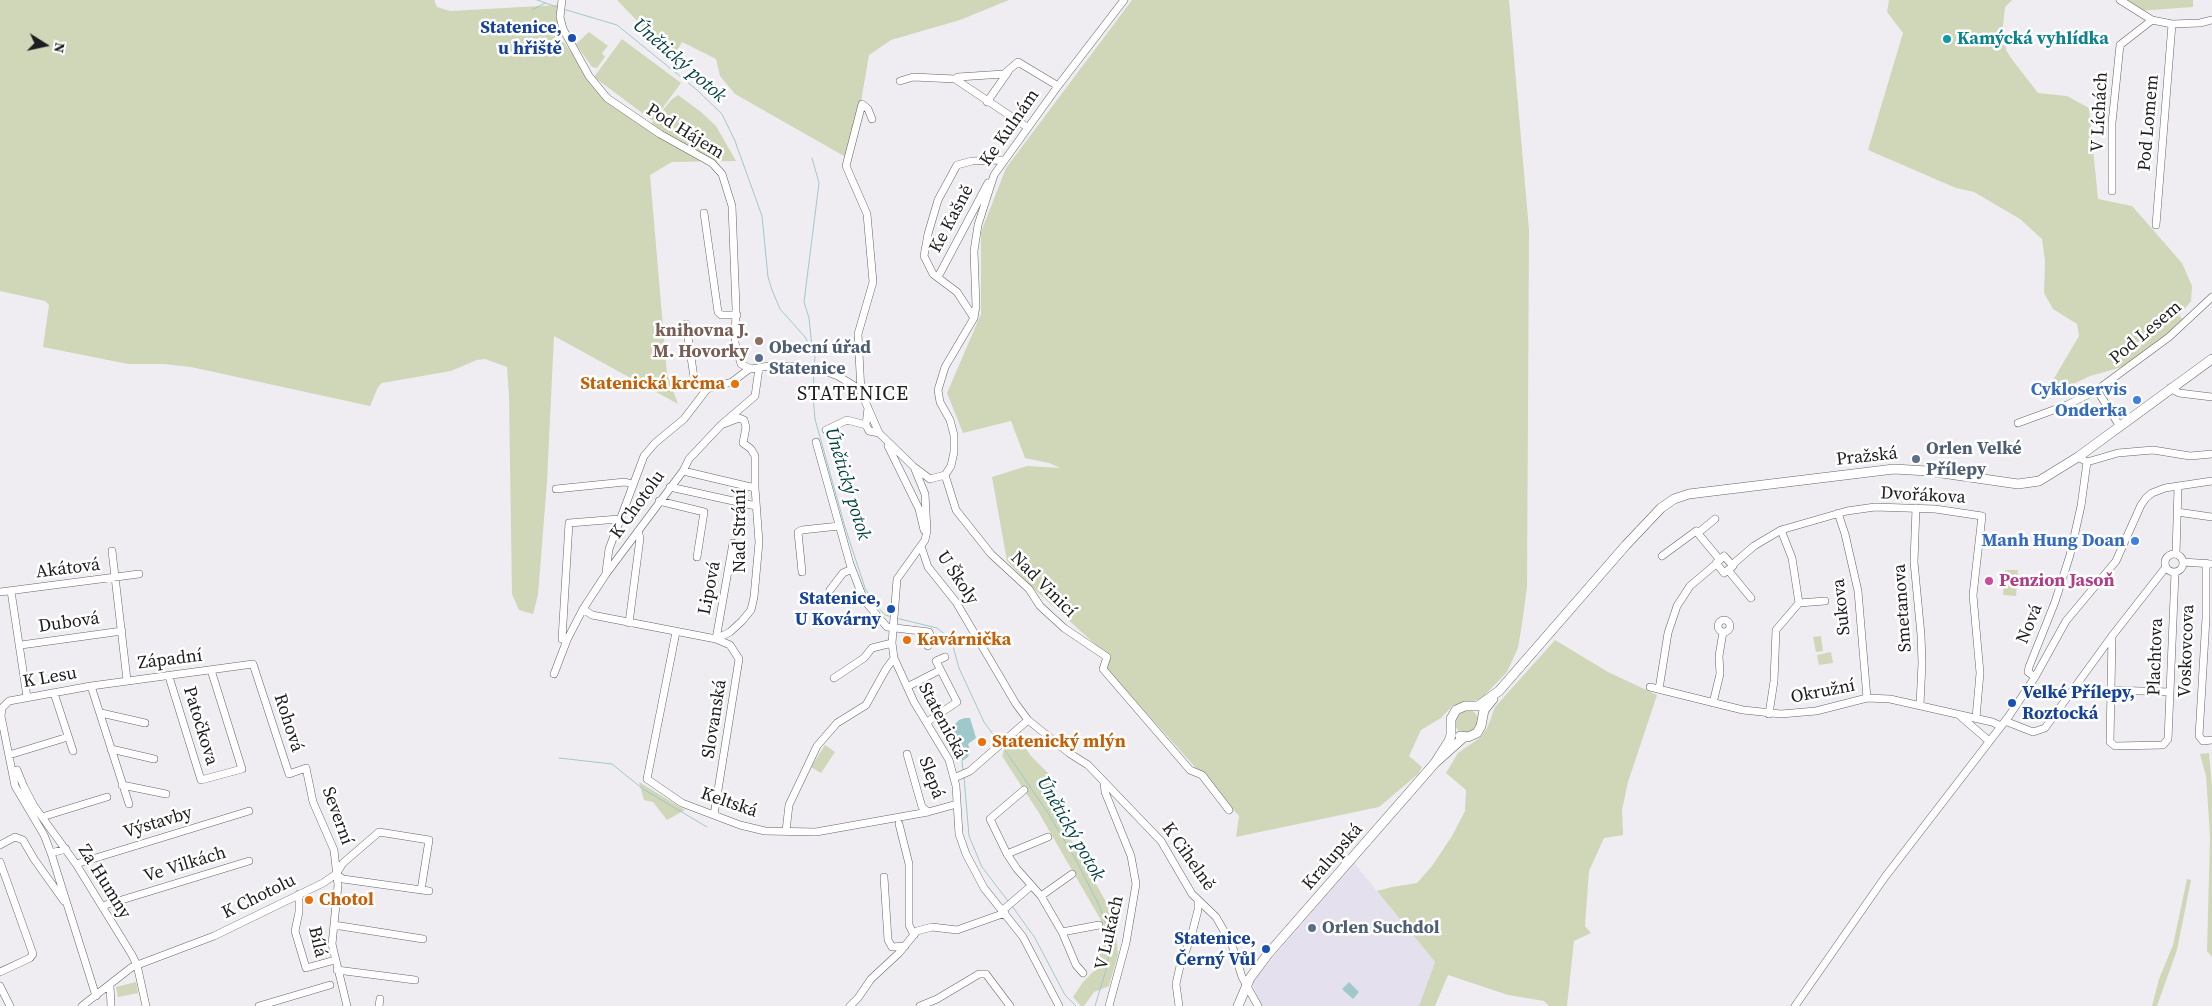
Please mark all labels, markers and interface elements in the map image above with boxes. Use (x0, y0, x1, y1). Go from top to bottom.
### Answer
water label: Únětický potok (628, 14, 730, 108)
place label: Statenice, u hřiště (480, 17, 562, 59)
north arrow (20, 20, 70, 70)
place label: Kamýcká vyhlídka (1957, 28, 2109, 50)
marker: Statenice, u hřiště (566, 32, 578, 44)
marker: Kamýcká vyhlídka (1941, 33, 1953, 45)
text: N (49, 41, 71, 54)
street label: V Líchách (2087, 71, 2113, 153)
street label: Pod Lomem (2134, 74, 2164, 172)
street label: Ke Kulnám (976, 85, 1044, 171)
street label: Pod Hájem (642, 100, 728, 164)
street label: Ke Kašně (925, 181, 979, 257)
street label: Pod Lesem (2105, 297, 2187, 369)
place label: knihovna J. M. Hovorky (653, 320, 749, 362)
marker: knihovna J. M. Hovorky (753, 335, 765, 347)
place label: Obecní úřad Statenice (769, 337, 871, 379)
marker: Obecní úřad Statenice (753, 352, 765, 364)
place label: Statenická krčma (580, 373, 725, 395)
marker: Statenická krčma (729, 378, 741, 390)
place label: Cykloservis Onderka (2031, 379, 2127, 422)
district label: STATENICE (796, 383, 910, 407)
marker: Cykloservis Onderka (2131, 394, 2143, 406)
water label: Únětický potok (819, 425, 875, 543)
place label: Orlen Velké Přílepy (1926, 438, 2022, 480)
street label: Pražská (1835, 443, 1899, 471)
marker: Orlen Velké Přílepy (1910, 453, 1922, 465)
street label: K Chotolu (606, 467, 670, 543)
street label: Dvořákova (1880, 483, 1966, 509)
street label: Nad Strání (729, 489, 751, 573)
place label: Manh Hung Doan (1982, 530, 2125, 552)
marker: Manh Hung Doan (2129, 535, 2141, 547)
street label: U Školy (931, 547, 983, 609)
street label: Nad Vinicí (1006, 548, 1080, 622)
street label: Akátová (35, 554, 101, 584)
street label: Lipová (694, 559, 726, 617)
street label: Smetanova (1889, 563, 1917, 653)
place label: Penzion Jasoň (1999, 570, 2115, 592)
marker: Penzion Jasoň (1983, 575, 1995, 587)
street label: Sukova (1828, 578, 1856, 636)
place label: Statenice, U Kovárny (795, 588, 881, 630)
street label: Nová (2012, 601, 2048, 647)
marker: Statenice, U Kovárny (885, 603, 897, 615)
street label: Voskovcova (2175, 604, 2199, 698)
street label: Dubová (37, 608, 101, 638)
street label: Plachtova (2144, 618, 2168, 696)
place label: Kavárnička (917, 629, 1011, 651)
marker: Kavárnička (901, 634, 913, 646)
street label: Západní (136, 645, 204, 675)
street label: K Lesu (21, 663, 79, 693)
street label: Okružní (1789, 675, 1857, 709)
street label: Slovanská (698, 678, 732, 760)
street label: Statenická (913, 679, 971, 763)
place label: Velké Přílepy, Roztocká (2022, 682, 2135, 724)
street label: Patočkova (178, 684, 222, 768)
street label: Rohová (268, 691, 308, 755)
marker: Velké Přílepy, Roztocká (2006, 697, 2018, 709)
place label: Statenický mlýn (992, 731, 1126, 753)
marker: Statenický mlýn (976, 736, 988, 748)
street label: Slepá (913, 754, 949, 802)
water label: Únětický potok (1031, 773, 1109, 885)
street label: Keltská (698, 783, 760, 823)
street label: Severní (317, 784, 357, 848)
street label: Výstavby (121, 802, 195, 844)
street label: K Cihelně (1157, 819, 1219, 895)
street label: Kralupská (1298, 819, 1368, 895)
street label: Za Humny (73, 841, 135, 923)
street label: Ve Vilkách (141, 842, 229, 888)
street label: K Chotolu (219, 870, 299, 924)
place label: Chotol (319, 889, 374, 911)
marker: Chotol (303, 894, 315, 906)
street label: V Lukách (1091, 894, 1129, 972)
place label: Orlen Suchdol (1322, 917, 1440, 939)
marker: Orlen Suchdol (1306, 922, 1318, 934)
street label: Bílá (303, 924, 331, 960)
place label: Statenice, Černý Vůl (1174, 928, 1256, 971)
marker: Statenice, Černý Vůl (1260, 943, 1272, 955)

